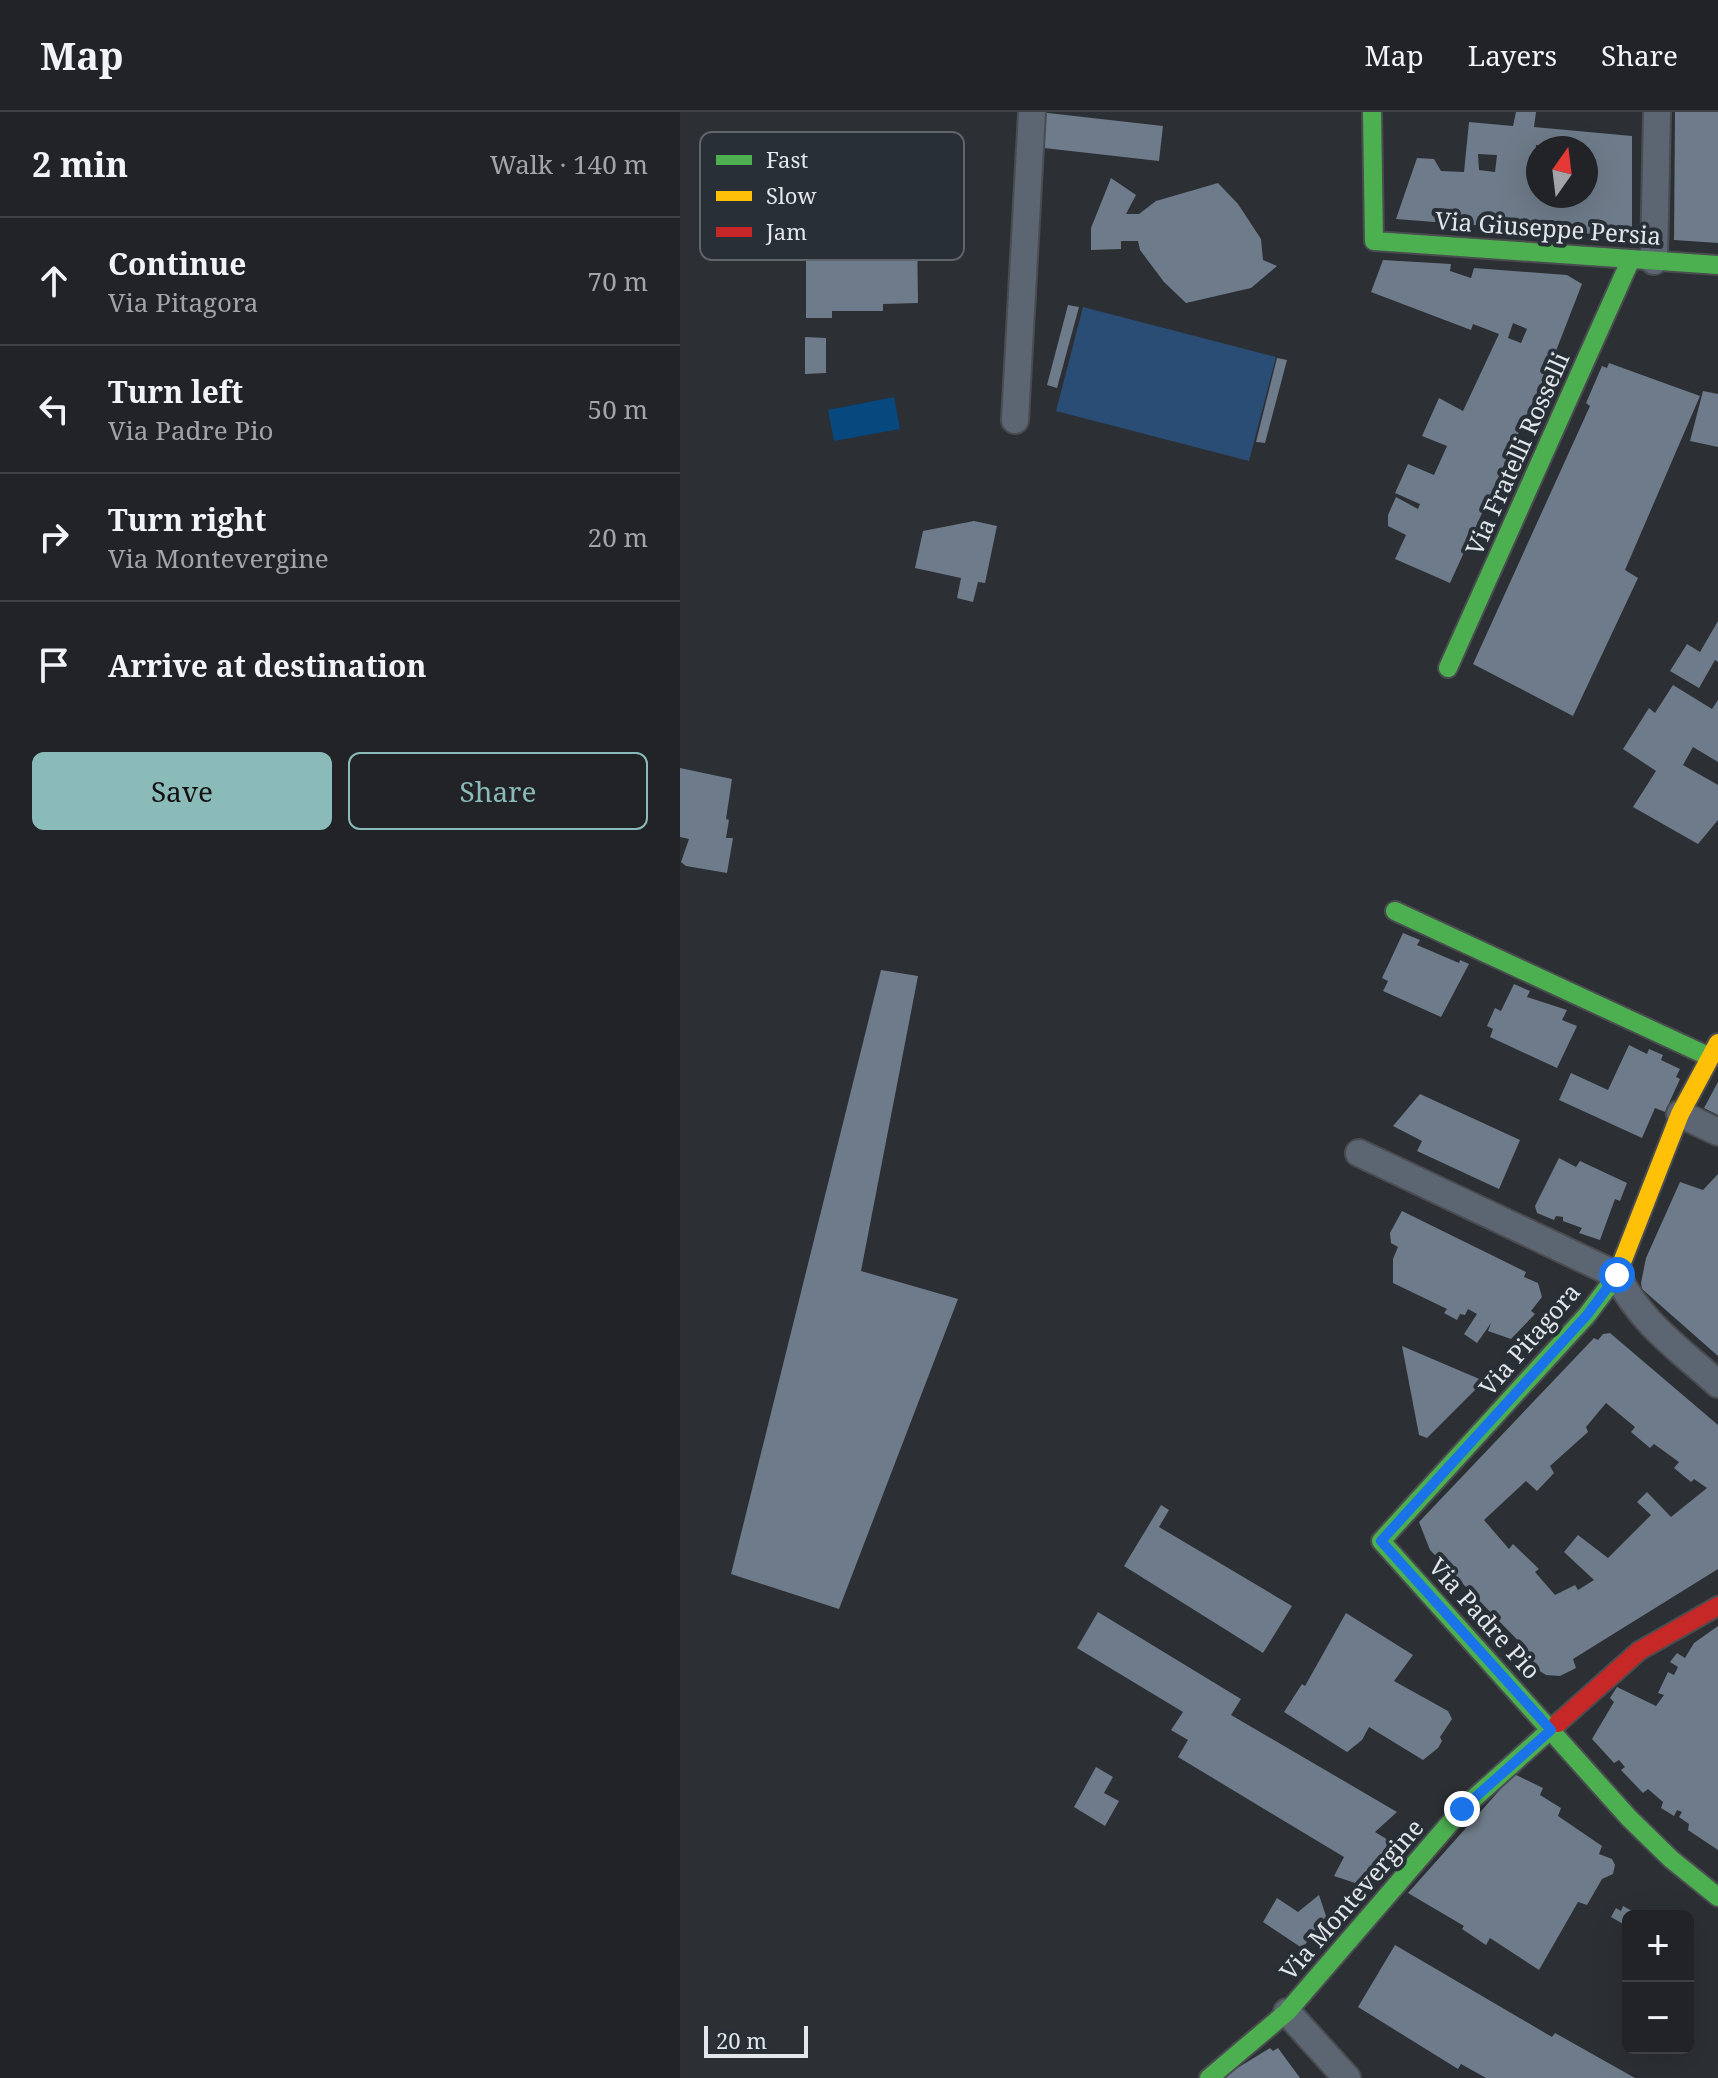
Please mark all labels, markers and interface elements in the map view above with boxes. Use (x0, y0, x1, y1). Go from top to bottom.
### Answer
text: Map (40, 29, 124, 81)
text: Map (1365, 36, 1424, 74)
text: Layers (1468, 36, 1557, 74)
text: Share (1601, 36, 1678, 74)
legend (700, 132, 964, 260)
north arrow (1526, 136, 1598, 208)
text: 2 min (32, 141, 128, 187)
text: Fast (766, 144, 808, 174)
text: Walk · 140 m (490, 146, 648, 182)
text: Slow (766, 180, 816, 210)
street label: Via Giuseppe Persia (1434, 203, 1662, 252)
text: Jam (765, 216, 807, 246)
text: Continue (108, 243, 246, 284)
icon: ahead (32, 259, 76, 303)
text: 70 m (588, 263, 648, 299)
text: Via Pitagora (108, 284, 258, 320)
street label: Via Fratelli Rosselli (1457, 346, 1576, 560)
text: Turn left (108, 371, 243, 412)
icon: left (32, 387, 76, 431)
text: 50 m (588, 391, 648, 427)
text: Via Padre Pio (108, 412, 274, 448)
text: Turn right (108, 499, 266, 540)
icon: right (32, 515, 76, 559)
text: 20 m (588, 519, 648, 555)
text: Via Montevergine (108, 540, 329, 576)
icon: arrive (32, 643, 76, 687)
text: Arrive at destination (108, 645, 427, 686)
button: Save (32, 752, 332, 830)
button: Share (348, 752, 648, 830)
route start (1599, 1257, 1635, 1293)
street label: Via Pitagora (1471, 1276, 1587, 1402)
street label: Via Padre Pio (1422, 1550, 1548, 1686)
route end (1444, 1791, 1480, 1827)
street label: Via Montevergine (1272, 1811, 1430, 1987)
map controls (1622, 1910, 1694, 2054)
button: + (1622, 1910, 1694, 1982)
button: − (1622, 1982, 1694, 2054)
scale bar (704, 2022, 808, 2058)
text: 20 m (716, 2025, 767, 2055)

